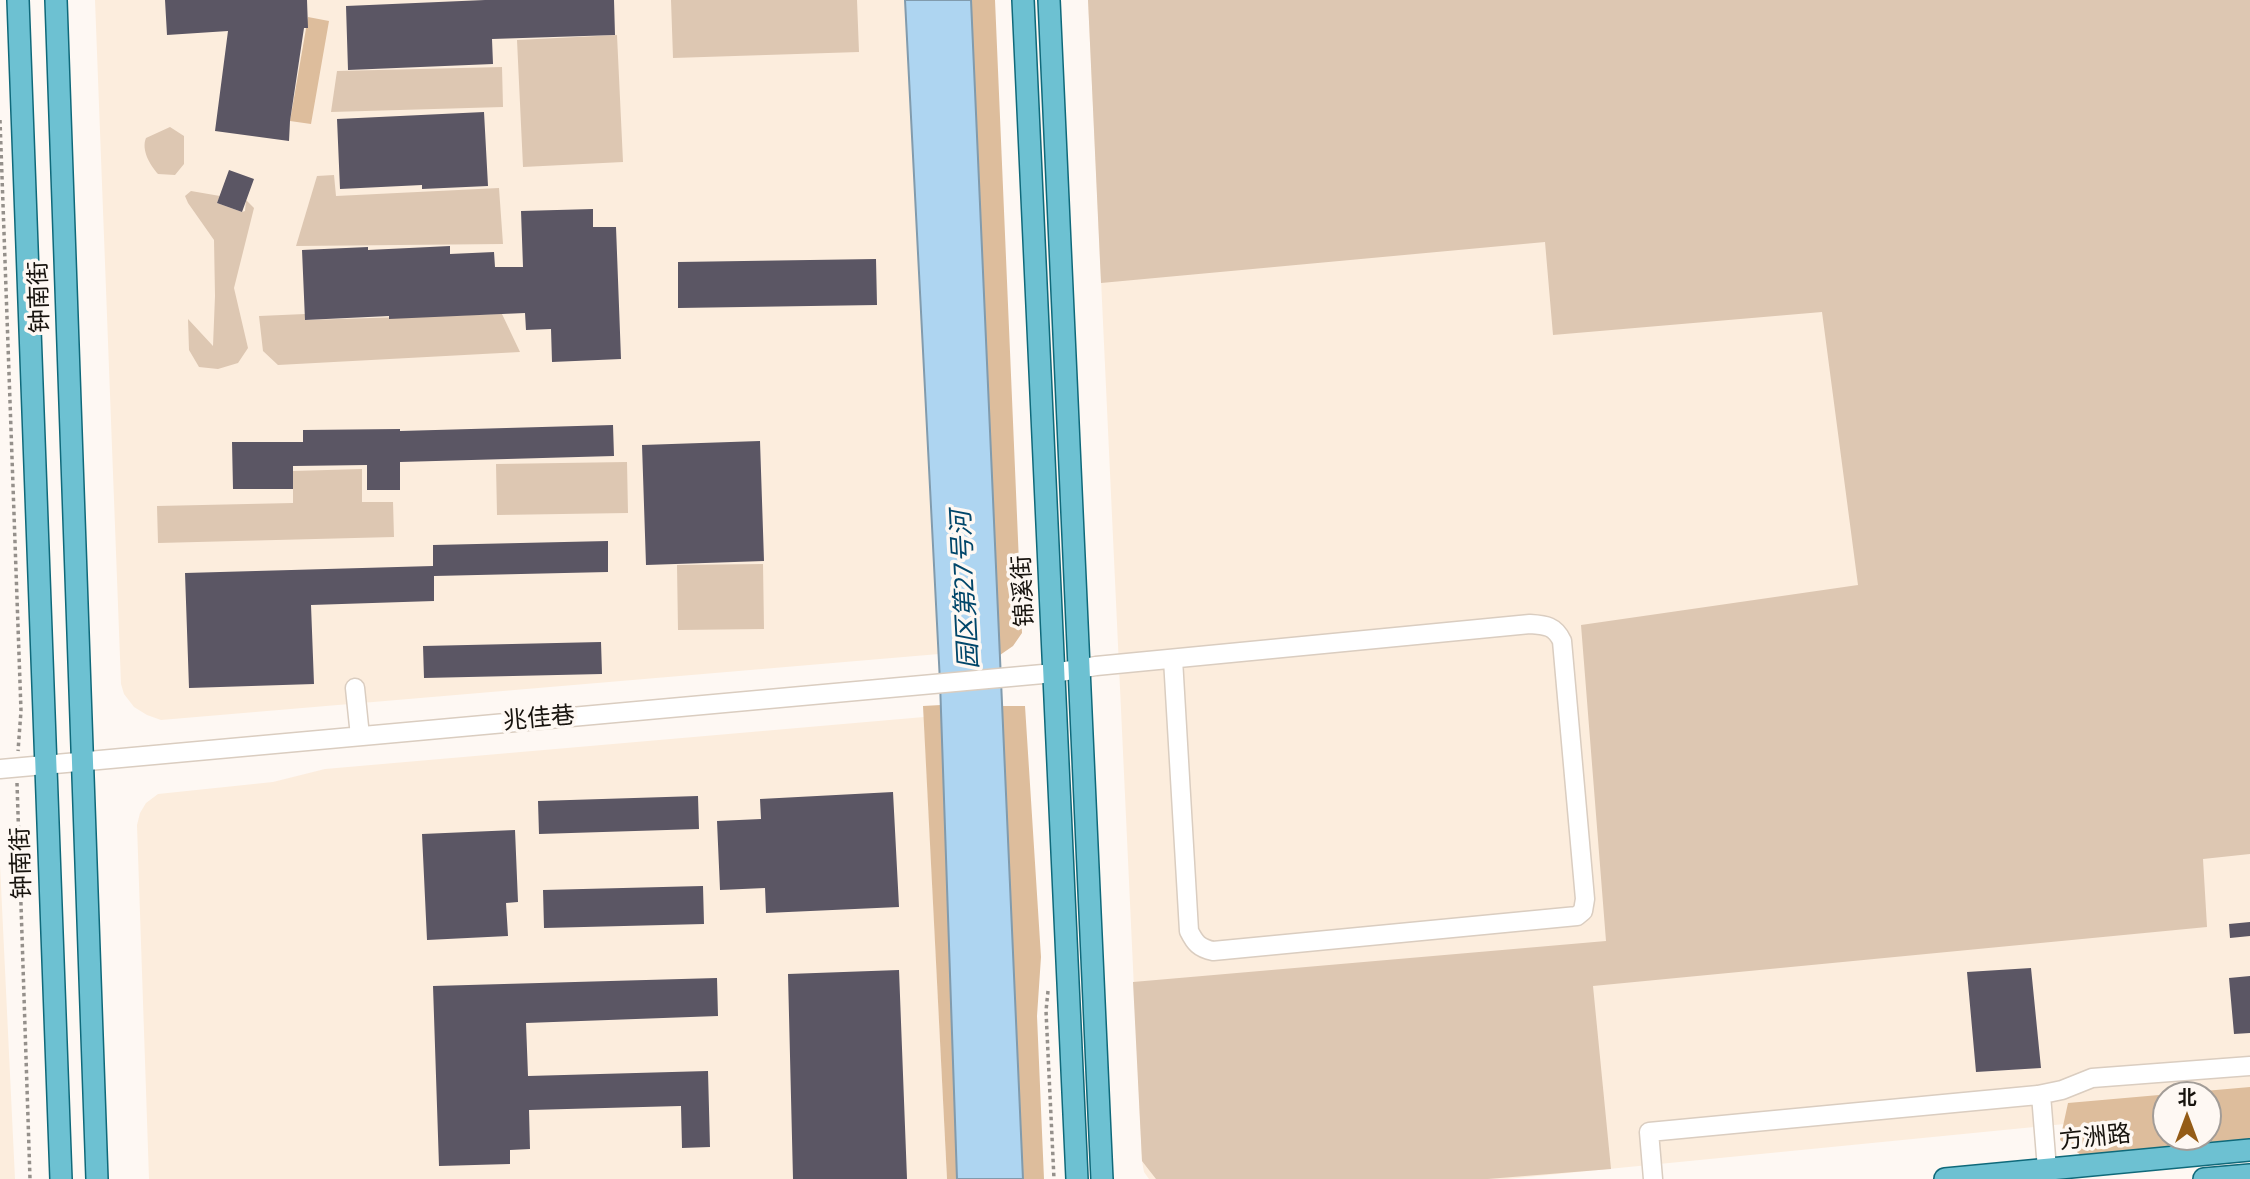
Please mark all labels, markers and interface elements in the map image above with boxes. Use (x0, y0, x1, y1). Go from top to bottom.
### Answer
street label: 钟南街 (24, 261, 56, 333)
water label: 园区第27号河 (946, 510, 986, 670)
street label: 锦溪街 (1008, 554, 1040, 628)
street label: 兆佳巷 (502, 702, 576, 736)
street label: 钟南街 (6, 827, 38, 899)
north arrow (2152, 1081, 2222, 1151)
text: 北 (2177, 1084, 2197, 1110)
street label: 方洲路 (2058, 1120, 2132, 1156)

